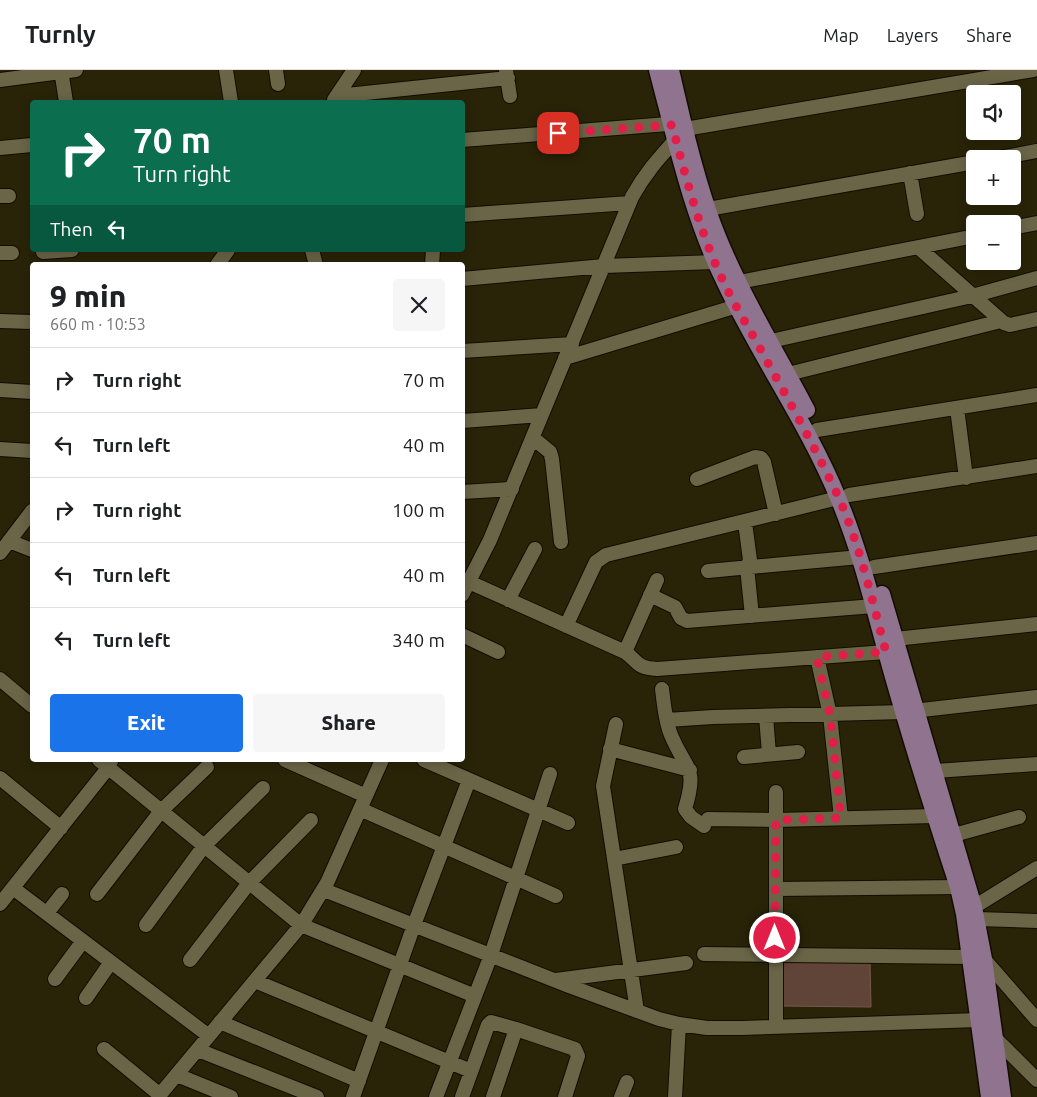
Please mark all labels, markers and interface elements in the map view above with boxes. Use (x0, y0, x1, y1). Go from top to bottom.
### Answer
text: Turnly (25, 21, 96, 48)
text: Map (823, 25, 859, 45)
text: Layers (887, 25, 938, 45)
text: Share (966, 25, 1012, 45)
map controls (966, 85, 1021, 270)
button: sound (966, 85, 1021, 140)
pin (537, 112, 579, 154)
icon: arrive (544, 119, 572, 147)
icon: right (50, 120, 115, 185)
text: 70 m (133, 120, 211, 160)
button: + (966, 150, 1021, 205)
text: Turn right (133, 161, 231, 186)
icon: left (103, 215, 131, 243)
button: − (966, 215, 1021, 270)
text: Then (50, 218, 93, 240)
text: 9 min (50, 279, 126, 313)
button: close (393, 279, 445, 331)
text: 660 m · 10:53 (50, 315, 146, 333)
icon: right (50, 366, 78, 394)
text: Turn right (93, 369, 181, 391)
text: 70 m (403, 369, 445, 391)
icon: left (50, 431, 78, 459)
text: Turn left (93, 434, 171, 456)
text: 40 m (403, 434, 445, 456)
icon: right (50, 496, 78, 524)
text: Turn right (93, 499, 181, 521)
text: 100 m (392, 499, 445, 521)
icon: left (50, 561, 78, 589)
text: Turn left (93, 564, 171, 586)
text: 40 m (403, 564, 445, 586)
icon: left (50, 626, 78, 654)
text: Turn left (93, 629, 171, 651)
text: 340 m (392, 629, 445, 651)
button: Exit (50, 694, 243, 752)
button: Share (253, 694, 445, 752)
position arrow (748, 911, 800, 963)

